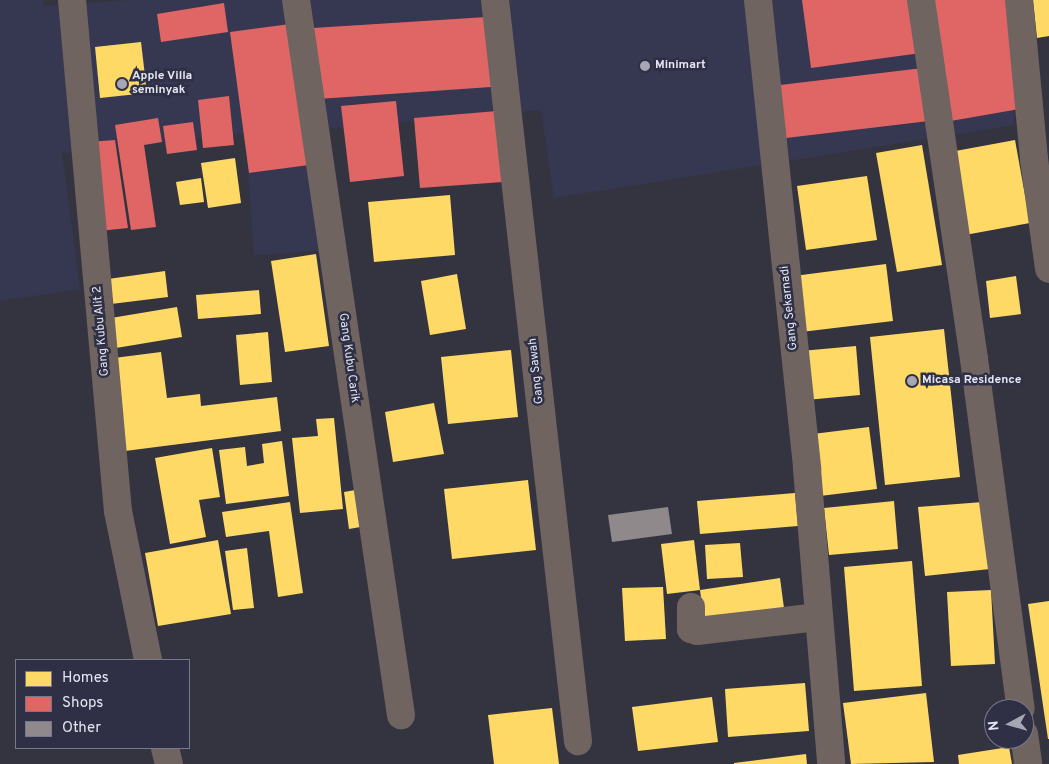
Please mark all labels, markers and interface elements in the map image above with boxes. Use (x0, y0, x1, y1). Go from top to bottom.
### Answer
place label: Minimart (655, 59, 706, 73)
marker: Minimart (639, 60, 651, 72)
place label: Apple Villa seminyak (132, 70, 193, 98)
marker: Apple Villa seminyak (116, 78, 128, 90)
street label: Gang Sekarnadi (778, 265, 802, 351)
street label: Gang Kubu Alit 2 (91, 285, 113, 377)
street label: Gang Kubu Carik (335, 312, 361, 404)
street label: Gang Sawah (526, 337, 548, 405)
place label: Micasa Residence (922, 374, 1021, 388)
marker: Micasa Residence (906, 375, 918, 387)
legend (15, 659, 190, 749)
text: Homes (62, 669, 109, 688)
text: Shops (62, 694, 103, 713)
north arrow (984, 699, 1034, 749)
text: Other (62, 719, 101, 738)
text: N (986, 720, 1004, 731)

